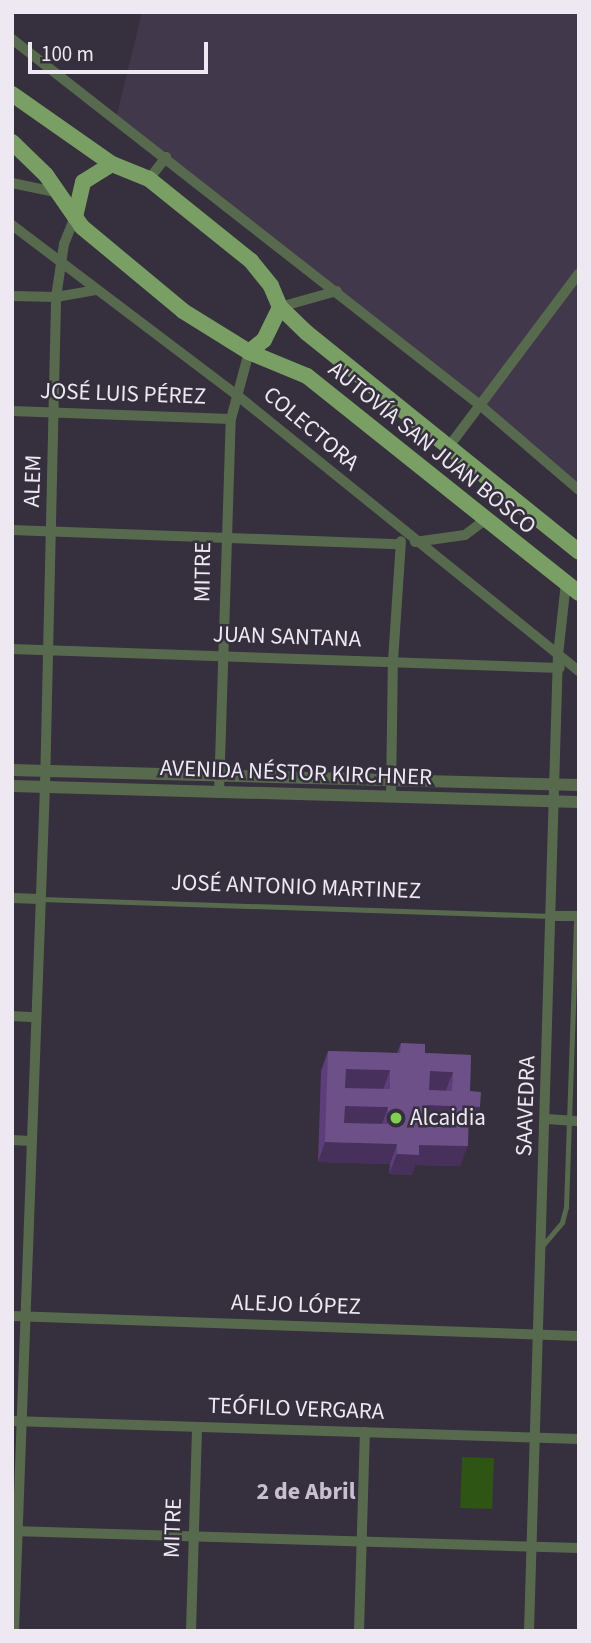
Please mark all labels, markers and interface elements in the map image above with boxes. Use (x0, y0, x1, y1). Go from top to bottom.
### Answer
scale bar (32, 28, 212, 72)
text: 100 m (41, 39, 94, 69)
street label: AUTOVÍA SAN JUAN BOSCO (323, 356, 541, 540)
street label: JOSÉ LUIS PÉREZ (39, 377, 207, 411)
street label: COLECTORA (258, 381, 364, 477)
street label: ALEM (18, 454, 48, 508)
street label: MITRE (189, 542, 217, 602)
street label: JUAN SANTANA (212, 621, 362, 653)
street label: AVENIDA NÉSTOR KIRCHNER (159, 754, 433, 792)
street label: JOSÉ ANTONIO MARTINEZ (170, 869, 422, 905)
street label: SAAVEDRA (510, 1055, 542, 1157)
place label: Alcaidia (410, 1104, 486, 1132)
marker: Alcaidia (388, 1110, 404, 1126)
street label: ALEJO LÓPEZ (231, 1289, 361, 1321)
street label: TEÓFILO VERGARA (207, 1392, 385, 1426)
district label: 2 de Abril (257, 1478, 355, 1506)
street label: MITRE (158, 1497, 188, 1559)

